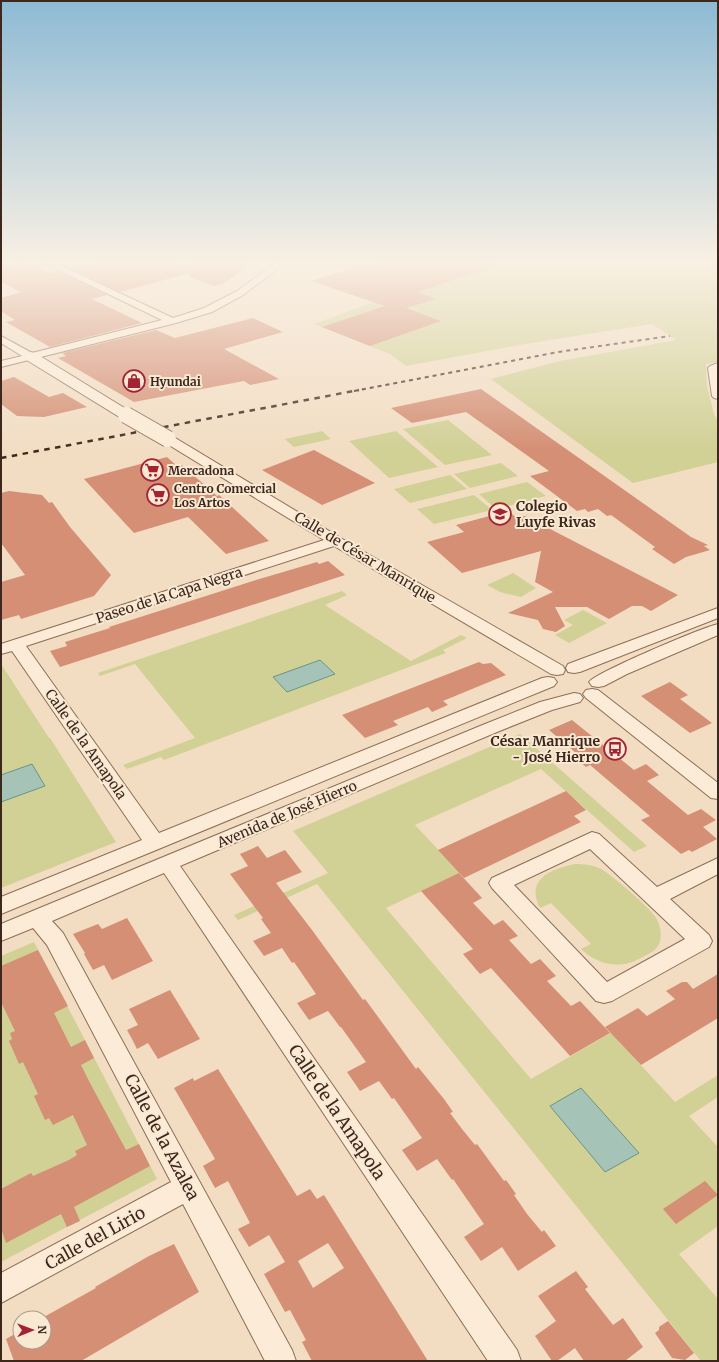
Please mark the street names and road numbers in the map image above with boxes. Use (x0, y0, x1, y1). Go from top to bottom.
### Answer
street label: Calle de César Manrique (291, 508, 439, 606)
street label: Paseo de la Capa Negra (93, 563, 245, 627)
street label: Calle de la Amapola (41, 685, 131, 803)
street label: Avenida de José Hierro (213, 776, 360, 852)
street label: Calle de la Amapola (284, 1040, 390, 1184)
street label: Calle de la Azalea (119, 1070, 205, 1204)
street label: Calle del Lirio (41, 1201, 149, 1275)

